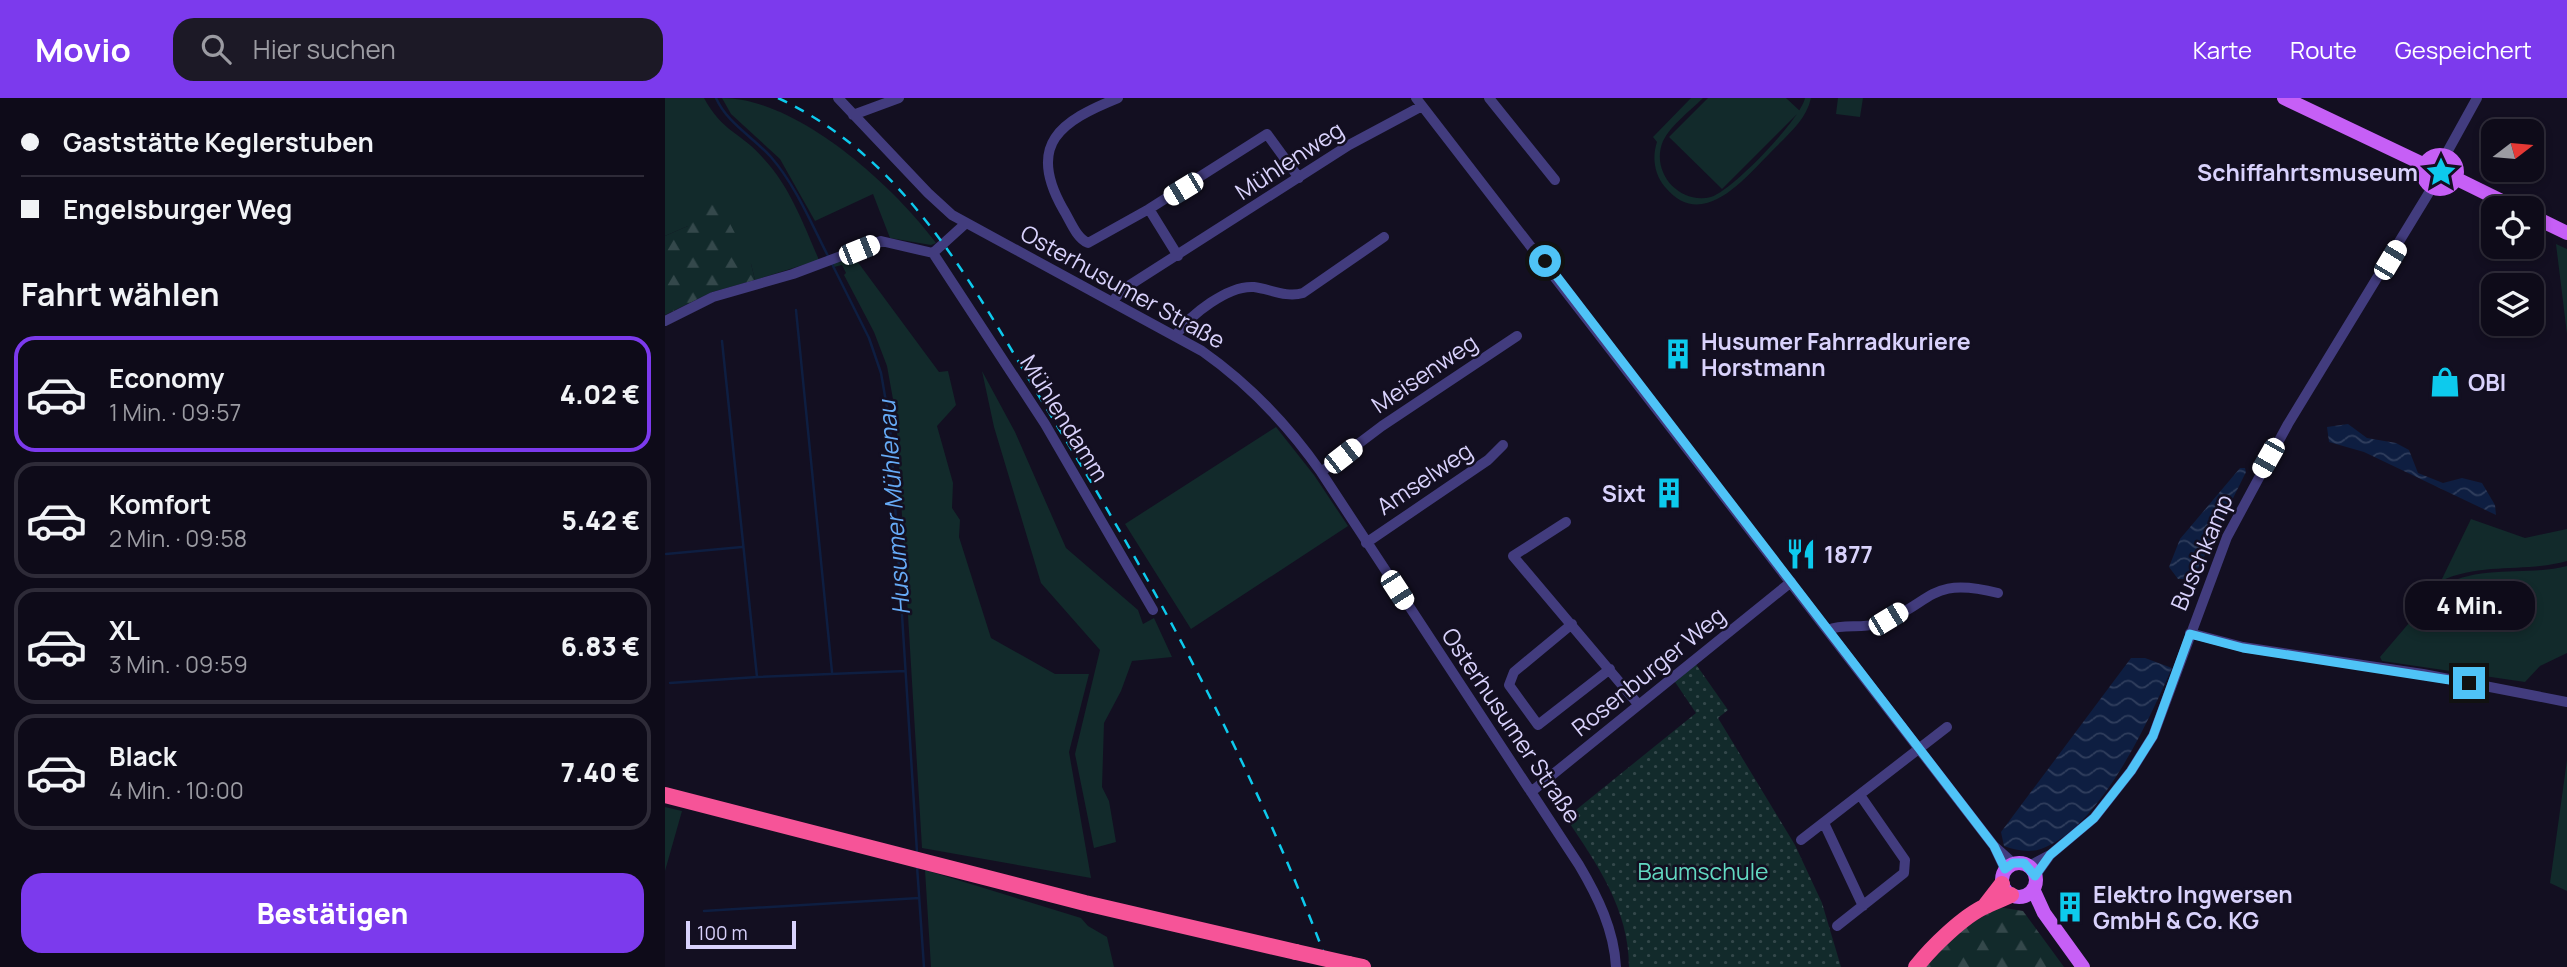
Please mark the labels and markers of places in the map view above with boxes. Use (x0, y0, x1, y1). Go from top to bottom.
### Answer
place icon: Schiffahrtsmuseum (2424, 155, 2458, 189)
place label: Schiffahrtsmuseum (2197, 156, 2418, 188)
place label: Husumer Fahrradkuriere Horstmann (1701, 325, 1971, 383)
building icon: Husumer Fahrradkuriere Horstmann (1661, 337, 1695, 371)
shop icon: OBI (2428, 365, 2462, 399)
place label: OBI (2468, 366, 2506, 398)
building icon: Sixt (1652, 476, 1686, 510)
place label: Sixt (1602, 477, 1646, 509)
restaurant icon: 1877 (1784, 537, 1818, 571)
place label: 1877 (1824, 538, 1873, 570)
place label: Elektro Ingwersen GmbH & Co. KG (2093, 878, 2293, 936)
building icon: Elektro Ingwersen GmbH & Co. KG (2053, 890, 2087, 924)

